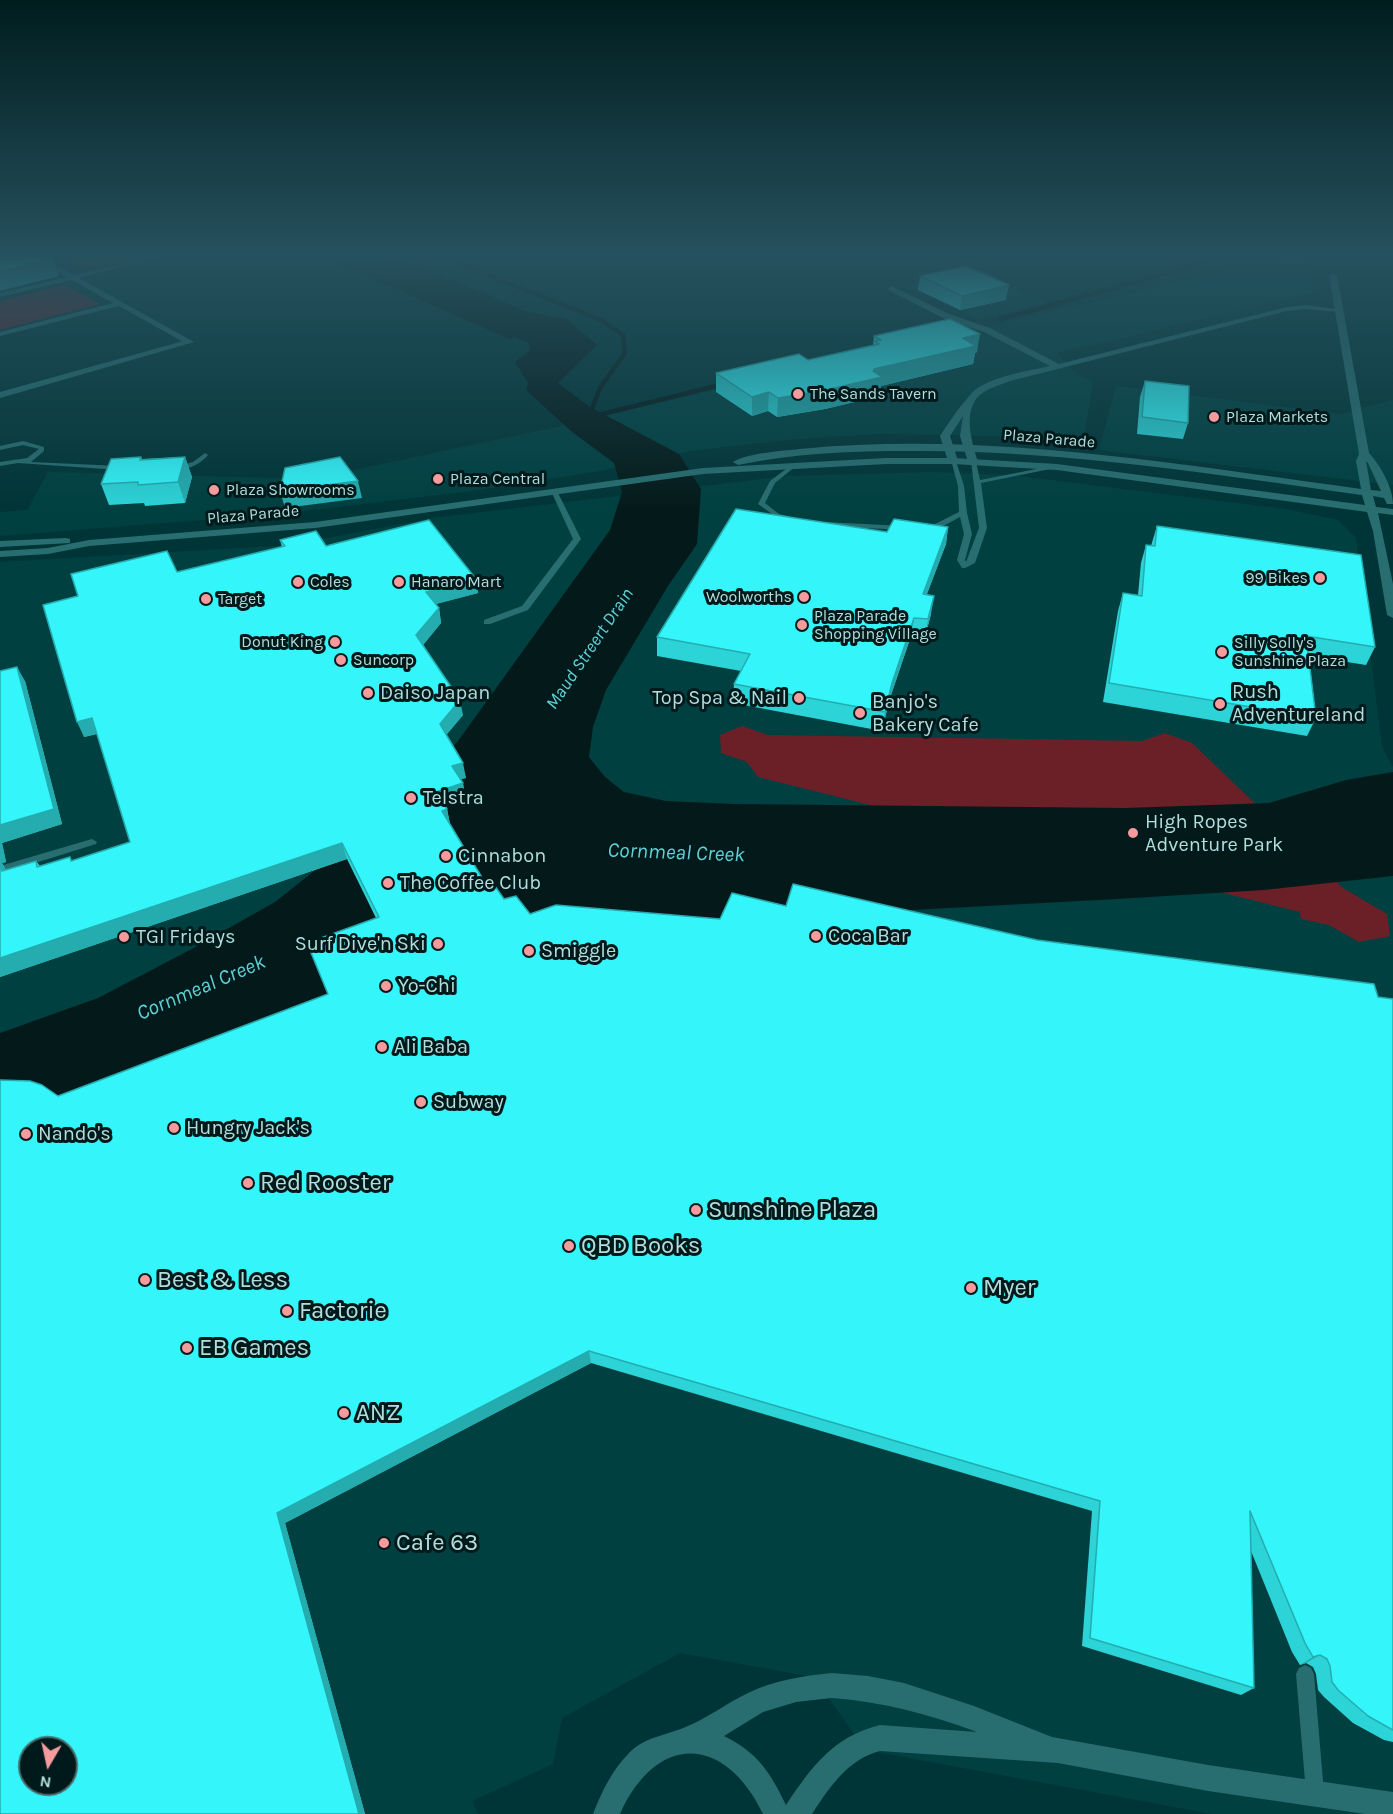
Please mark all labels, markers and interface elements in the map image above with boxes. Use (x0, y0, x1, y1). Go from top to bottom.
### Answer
place label: The Sands Tavern (810, 384, 937, 404)
marker: The Sands Tavern (791, 387, 805, 401)
place label: Plaza Markets (1226, 407, 1328, 427)
marker: Plaza Markets (1207, 410, 1221, 424)
street label: Plaza Parade (1002, 425, 1096, 453)
place label: Plaza Central (450, 469, 545, 489)
marker: Plaza Central (431, 472, 445, 486)
place label: Plaza Showrooms (226, 480, 355, 500)
marker: Plaza Showrooms (207, 483, 221, 497)
street label: Plaza Parade (206, 501, 300, 529)
place label: 99 Bikes (1245, 568, 1308, 588)
marker: 99 Bikes (1313, 571, 1327, 585)
place label: Coles (310, 572, 350, 592)
place label: Hanaro Mart (411, 572, 501, 592)
marker: Coles (291, 575, 305, 589)
marker: Hanaro Mart (392, 575, 406, 589)
water label: Maud Streert Drain (541, 584, 639, 714)
place label: Woolworths (706, 587, 792, 607)
place label: Target (218, 589, 262, 609)
marker: Woolworths (797, 590, 811, 604)
marker: Target (199, 592, 213, 606)
place label: Plaza Parade Shopping Village (814, 606, 937, 644)
marker: Plaza Parade Shopping Village (795, 618, 809, 632)
place label: Donut King (241, 632, 323, 652)
place label: Silly Solly's Sunshine Plaza (1234, 633, 1346, 671)
marker: Donut King (328, 635, 342, 649)
marker: Silly Solly's Sunshine Plaza (1215, 645, 1229, 659)
place label: Suncorp (353, 650, 414, 670)
marker: Suncorp (334, 653, 348, 667)
place label: Rush Adventureland (1232, 680, 1365, 727)
place label: Daiso Japan (380, 681, 490, 705)
marker: Daiso Japan (361, 686, 375, 700)
place label: Top Spa & Nail (652, 686, 787, 710)
place label: Banjo's Bakery Cafe (872, 690, 979, 737)
marker: Top Spa & Nail (792, 691, 806, 705)
marker: Rush Adventureland (1213, 697, 1227, 711)
marker: Banjo's Bakery Cafe (853, 706, 867, 720)
place label: Telstra (423, 786, 484, 810)
marker: Telstra (404, 791, 418, 805)
place label: High Ropes Adventure Park (1145, 810, 1283, 857)
marker: High Ropes Adventure Park (1126, 826, 1140, 840)
water label: Cornmeal Creek (607, 838, 745, 868)
place label: Cinnabon (458, 844, 546, 868)
marker: Cinnabon (439, 849, 453, 863)
place label: The Coffee Club (400, 871, 541, 895)
marker: The Coffee Club (381, 876, 395, 890)
place label: Coca Bar (828, 924, 908, 948)
place label: TGI Fridays (136, 925, 236, 949)
marker: Coca Bar (809, 929, 823, 943)
marker: TGI Fridays (117, 930, 131, 944)
place label: Surf Dive'n Ski (295, 932, 426, 956)
marker: Surf Dive'n Ski (431, 937, 445, 951)
place label: Smiggle (541, 939, 616, 963)
marker: Smiggle (522, 944, 536, 958)
water label: Cornmeal Creek (133, 950, 269, 1026)
place label: Yo-Chi (398, 974, 456, 998)
marker: Yo-Chi (379, 979, 393, 993)
place label: Ali Baba (394, 1035, 468, 1059)
marker: Ali Baba (375, 1040, 389, 1054)
place label: Subway (433, 1090, 504, 1114)
marker: Subway (414, 1095, 428, 1109)
place label: Hungry Jack's (186, 1116, 310, 1140)
marker: Hungry Jack's (167, 1121, 181, 1135)
place label: Nando's (38, 1122, 111, 1146)
marker: Nando's (19, 1127, 33, 1141)
place label: Red Rooster (260, 1169, 391, 1197)
marker: Red Rooster (241, 1176, 255, 1190)
place label: Sunshine Plaza (708, 1196, 876, 1224)
marker: Sunshine Plaza (689, 1203, 703, 1217)
place label: QBD Books (581, 1232, 700, 1260)
marker: QBD Books (562, 1239, 576, 1253)
place label: Best & Less (157, 1266, 288, 1294)
marker: Best & Less (138, 1273, 152, 1287)
place label: Myer (983, 1274, 1035, 1302)
marker: Myer (964, 1281, 978, 1295)
place label: Factorie (299, 1297, 387, 1325)
marker: Factorie (280, 1304, 294, 1318)
place label: EB Games (199, 1334, 309, 1362)
marker: EB Games (180, 1341, 194, 1355)
place label: ANZ (356, 1399, 400, 1427)
marker: ANZ (337, 1406, 351, 1420)
place label: Cafe 63 (396, 1529, 478, 1557)
marker: Cafe 63 (377, 1536, 391, 1550)
north arrow (18, 1736, 78, 1796)
text: N (38, 1772, 53, 1793)

